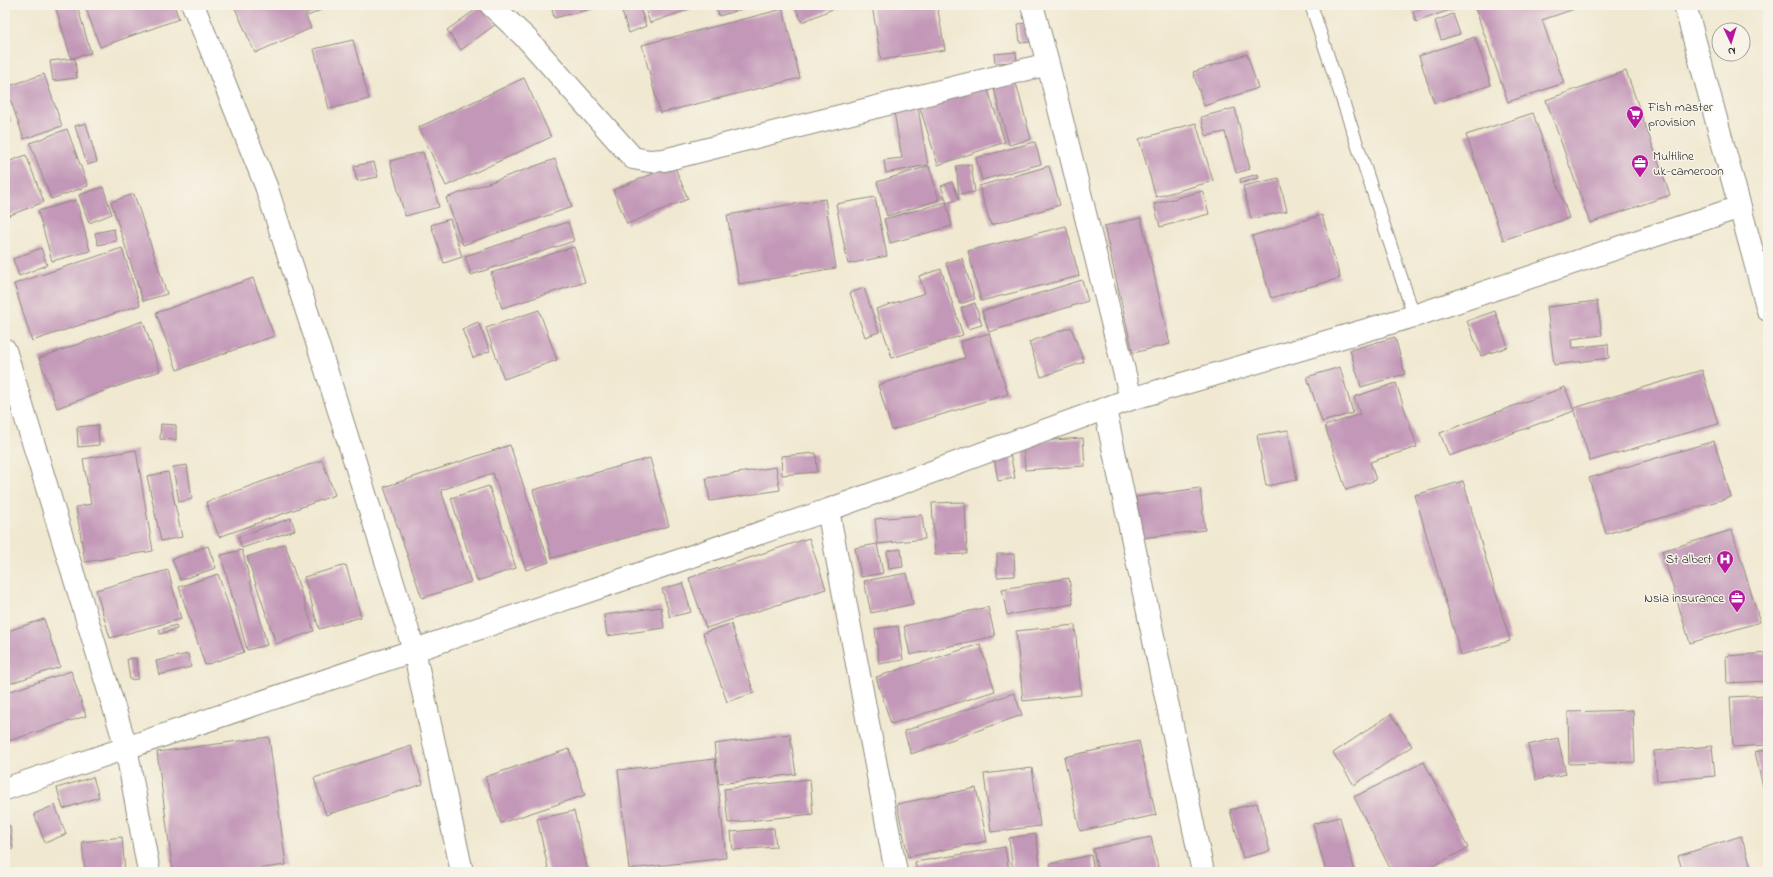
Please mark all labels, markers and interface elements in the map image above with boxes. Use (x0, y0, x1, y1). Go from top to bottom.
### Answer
north arrow (1711, 22, 1751, 62)
text: N (1727, 43, 1736, 59)
place label: Fish master provision (1647, 98, 1714, 132)
supermarket icon: Fish master provision (1625, 104, 1645, 129)
place label: Multiline uk-cameroon (1653, 147, 1724, 181)
office icon: Multiline uk-cameroon (1630, 153, 1650, 178)
hospital icon: St albert (1715, 549, 1735, 574)
place label: St albert (1666, 550, 1713, 569)
office icon: Nsia insurance (1727, 588, 1747, 613)
place label: Nsia insurance (1644, 589, 1724, 608)

